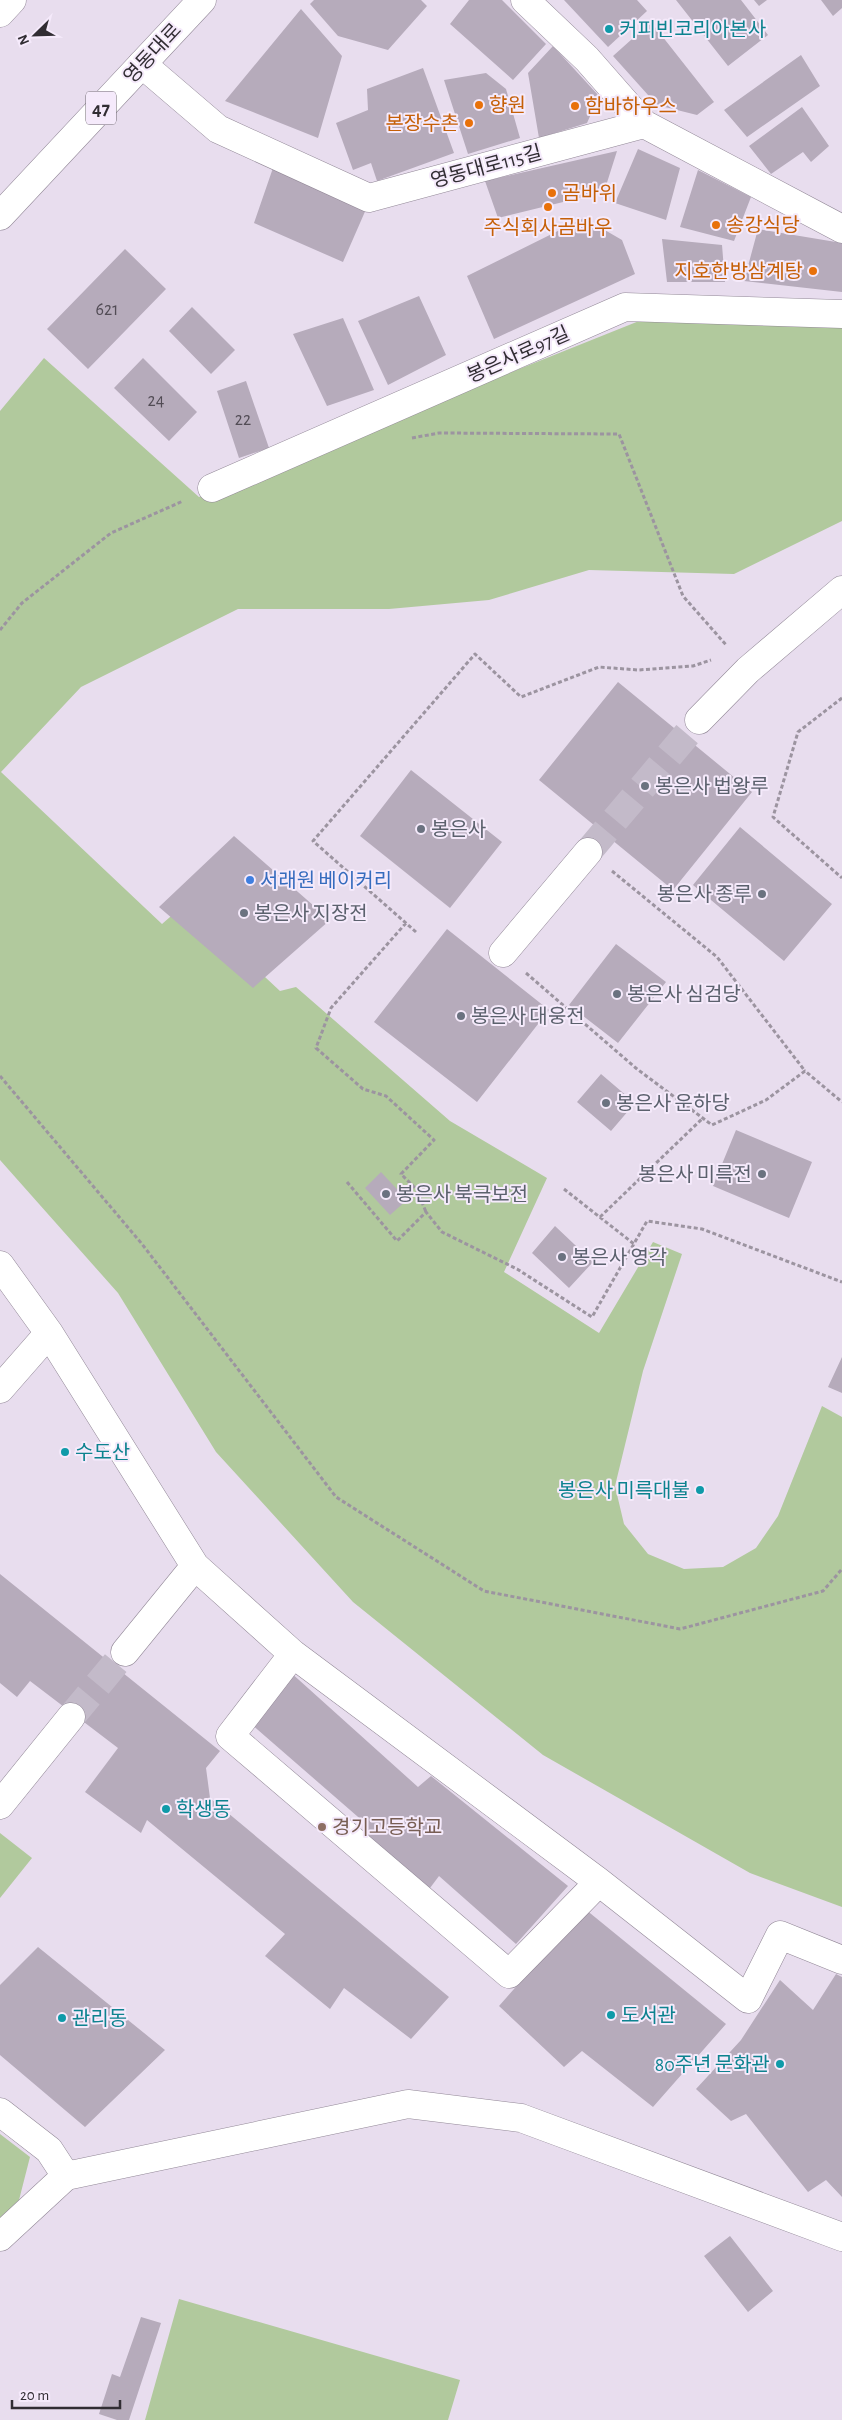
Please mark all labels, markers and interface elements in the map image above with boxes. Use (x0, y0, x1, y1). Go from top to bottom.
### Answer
north arrow (10, 10, 60, 60)
street label: 영동대로 (120, 19, 185, 87)
place label: 커피빈코리아본사 (619, 19, 766, 40)
marker: 커피빈코리아본사 (603, 23, 615, 35)
text: N (16, 32, 32, 47)
road number: 47 (86, 92, 116, 125)
place label: 향원 (489, 95, 526, 116)
place label: 함바하우스 (585, 96, 677, 117)
marker: 향원 (473, 99, 485, 111)
marker: 함바하우스 (569, 100, 581, 112)
place label: 본장수촌 (385, 113, 459, 134)
marker: 본장수촌 (463, 117, 475, 129)
street label: 영동대로115길 (428, 142, 544, 191)
place label: 곰바위 (562, 183, 617, 204)
marker: 곰바위 (546, 187, 558, 199)
marker: 주식회사곰바우 (542, 201, 554, 213)
place label: 송강식당 (726, 215, 800, 236)
place label: 주식회사곰바우 (484, 217, 612, 238)
marker: 송강식당 (710, 219, 722, 231)
place label: 지호한방삼계탕 (674, 261, 803, 282)
marker: 지호한방삼계탕 (807, 265, 819, 277)
house number: 621 (96, 301, 118, 319)
street label: 봉은사로97길 (464, 323, 573, 386)
house number: 24 (148, 392, 165, 410)
house number: 22 (235, 411, 251, 429)
place label: 봉은사 법왕루 (655, 776, 769, 797)
marker: 봉은사 법왕루 (639, 780, 651, 792)
place label: 봉은사 (431, 819, 486, 840)
marker: 봉은사 (415, 823, 427, 835)
place label: 서래원 베이커리 (260, 870, 392, 891)
marker: 서래원 베이커리 (244, 874, 256, 886)
place label: 봉은사 종루 (657, 884, 752, 905)
marker: 봉은사 종루 (756, 888, 768, 900)
place label: 봉은사 지장전 (254, 903, 368, 924)
marker: 봉은사 지장전 (238, 907, 250, 919)
place label: 봉은사 심검당 (627, 984, 741, 1005)
marker: 봉은사 심검당 (611, 988, 623, 1000)
place label: 봉은사 대웅전 (471, 1006, 585, 1027)
marker: 봉은사 대웅전 (455, 1010, 467, 1022)
place label: 봉은사 운하당 (616, 1093, 730, 1114)
marker: 봉은사 운하당 (600, 1097, 612, 1109)
place label: 봉은사 미륵전 (638, 1164, 752, 1185)
marker: 봉은사 미륵전 (756, 1168, 768, 1180)
place label: 봉은사 북극보전 (396, 1184, 528, 1205)
marker: 봉은사 북극보전 (380, 1188, 392, 1200)
place label: 봉은사 영각 (572, 1247, 667, 1268)
marker: 봉은사 영각 (556, 1251, 568, 1263)
place label: 수도산 (75, 1442, 130, 1463)
marker: 수도산 (59, 1446, 71, 1458)
place label: 봉은사 미륵대불 (558, 1480, 690, 1501)
marker: 봉은사 미륵대불 (694, 1484, 706, 1496)
place label: 학생동 (176, 1799, 231, 1820)
marker: 학생동 (160, 1803, 172, 1815)
place label: 경기고등학교 (332, 1817, 442, 1838)
marker: 경기고등학교 (316, 1821, 328, 1833)
place label: 도서관 (621, 2005, 676, 2026)
place label: 관리동 (72, 2008, 127, 2029)
marker: 도서관 (605, 2009, 617, 2021)
marker: 관리동 (56, 2012, 68, 2024)
place label: 80주년 문화관 (655, 2054, 770, 2075)
marker: 80주년 문화관 (774, 2058, 786, 2070)
scale bar (12, 2378, 120, 2410)
text: 20 m (20, 2388, 49, 2403)

